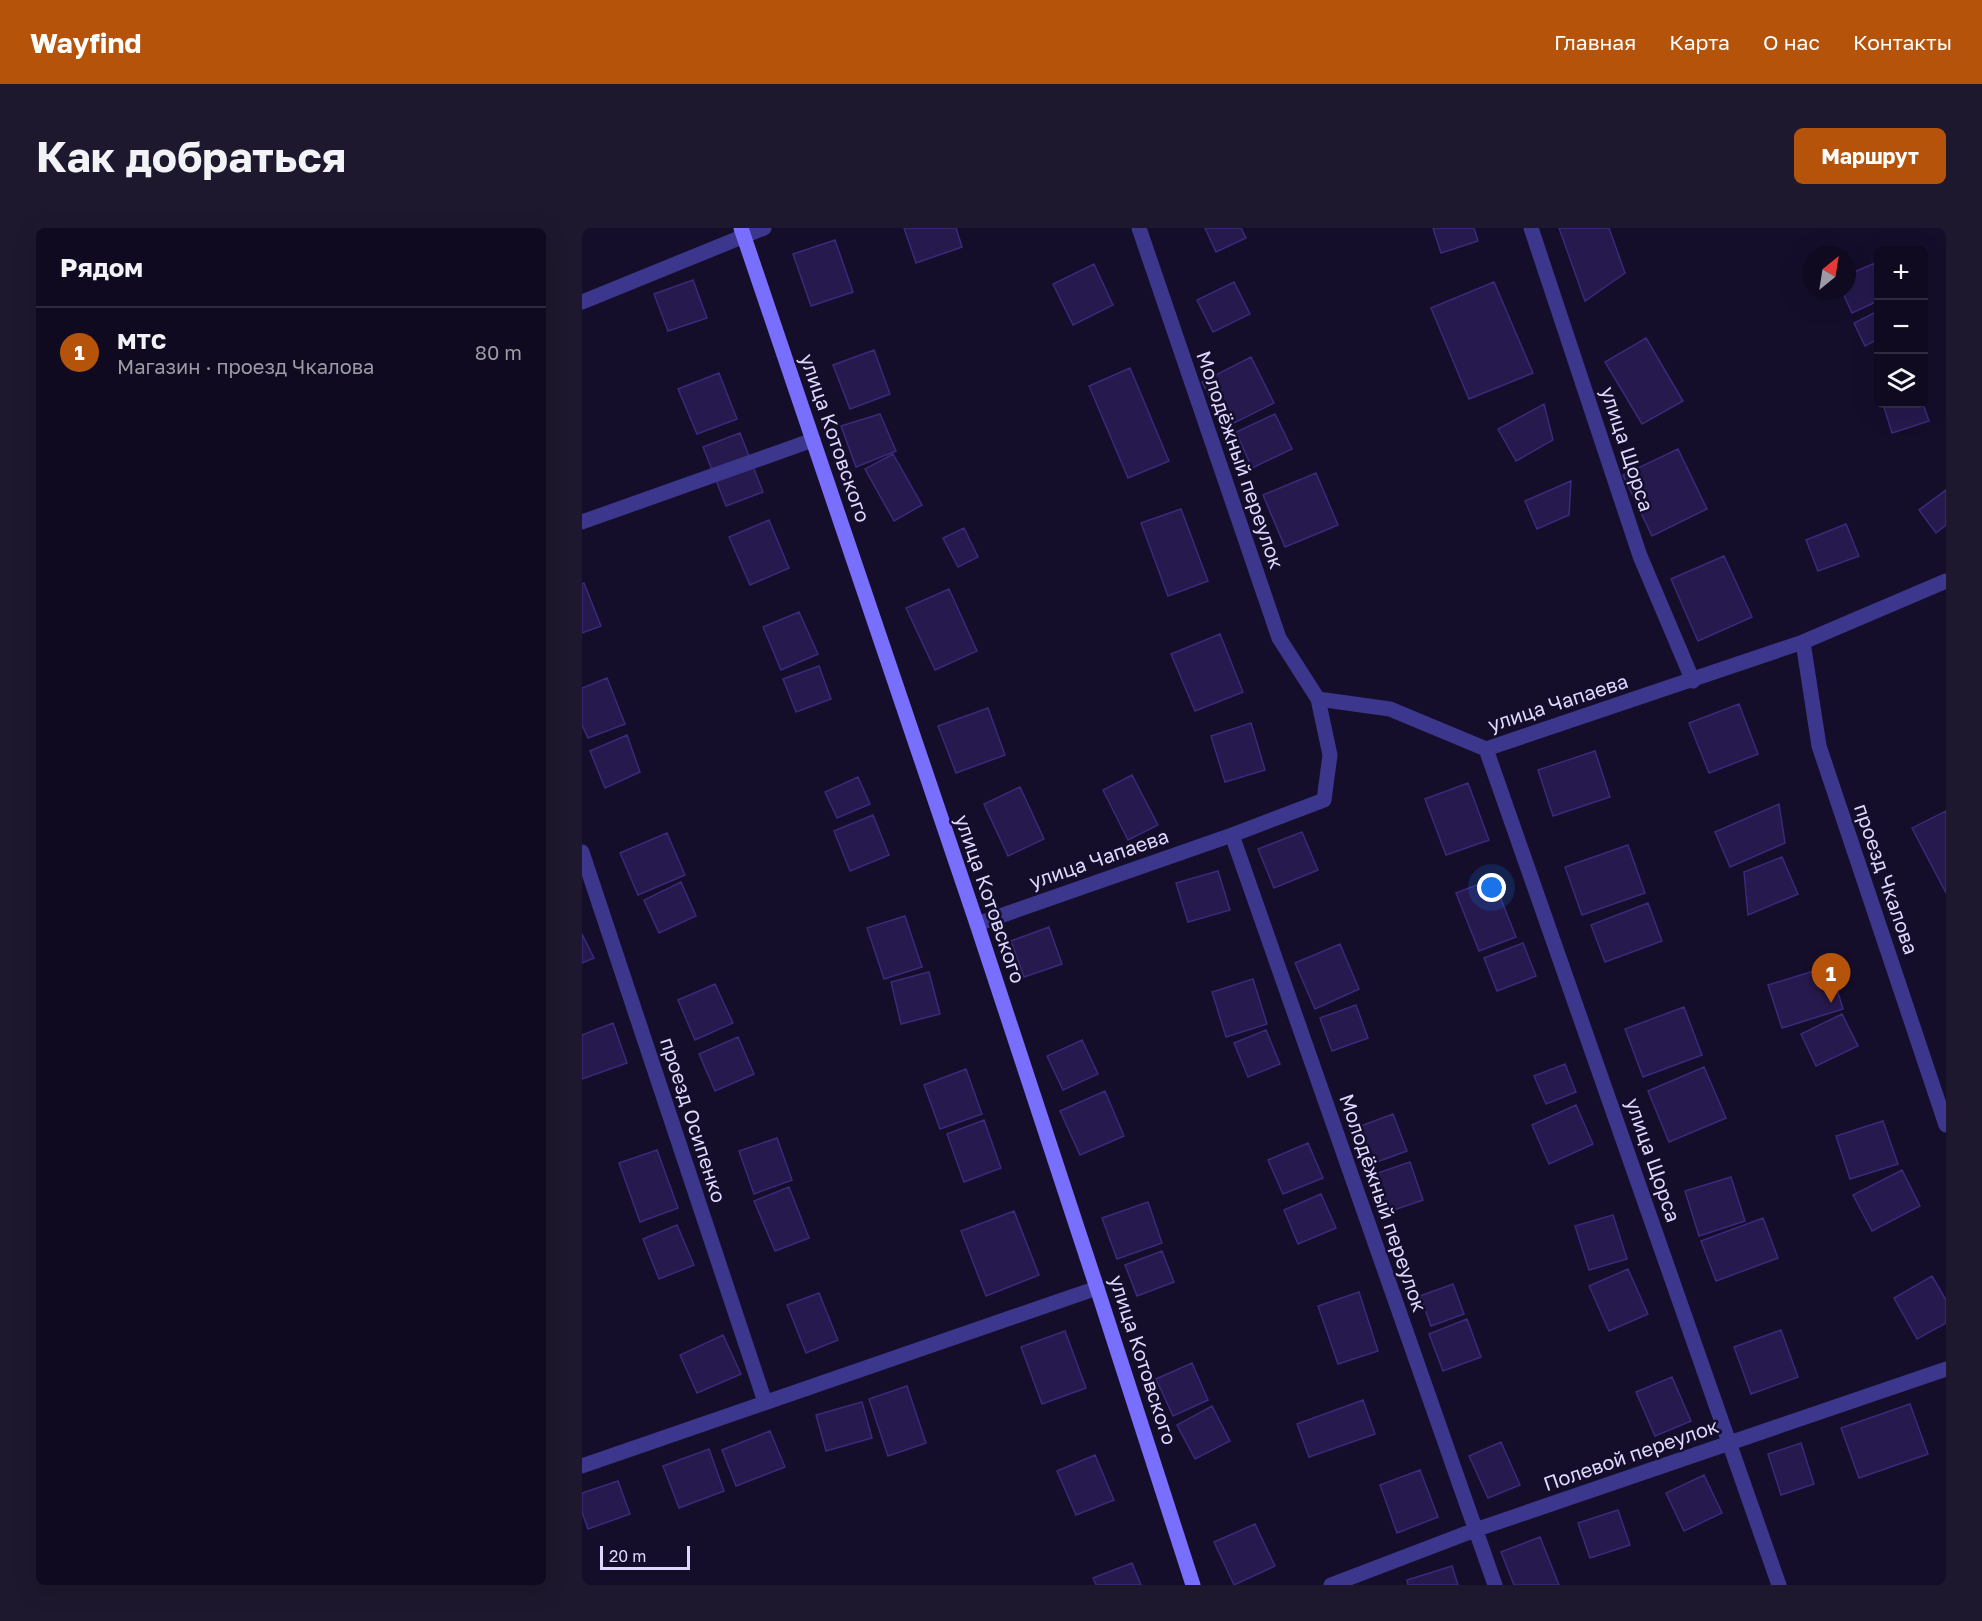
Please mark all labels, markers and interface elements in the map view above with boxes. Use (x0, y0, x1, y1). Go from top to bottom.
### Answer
text: Wayfind (30, 26, 142, 59)
text: Главная (1554, 29, 1636, 55)
text: Карта (1669, 29, 1730, 55)
text: О нас (1763, 29, 1820, 55)
text: Контакты (1853, 29, 1952, 55)
button: Маршрут (1794, 128, 1946, 184)
text: Как добраться (36, 131, 346, 181)
north arrow (1802, 246, 1856, 300)
map controls (1874, 246, 1928, 408)
button: + (1874, 246, 1928, 300)
text: Рядом (60, 252, 143, 283)
button: − (1874, 300, 1928, 354)
text: МТС (117, 327, 166, 354)
text: 1 (74, 340, 85, 364)
text: 80 m (475, 340, 522, 364)
street label: Молодёжный переулок (1192, 348, 1290, 572)
street label: улица Котовского (796, 350, 876, 525)
text: Магазин · проезд Чкалова (117, 354, 374, 378)
button: layers (1874, 354, 1928, 408)
street label: улица Щорса (1596, 383, 1659, 514)
street label: улица Чапаева (1485, 668, 1631, 736)
street label: проезд Чкалова (1850, 800, 1924, 957)
street label: улица Котовского (951, 811, 1031, 986)
street label: улица Чапаева (1026, 823, 1172, 893)
your location (1477, 873, 1506, 902)
pin: 1 (1812, 954, 1850, 1003)
street label: проезд Осипенко (656, 1034, 732, 1205)
street label: Молодёжный переулок (1335, 1091, 1433, 1315)
street label: улица Щорса (1621, 1094, 1686, 1225)
street label: улица Котовского (1105, 1272, 1183, 1448)
street label: Полевой переулок (1540, 1413, 1721, 1495)
scale bar (600, 1543, 690, 1570)
text: 20 m (609, 1546, 646, 1566)

